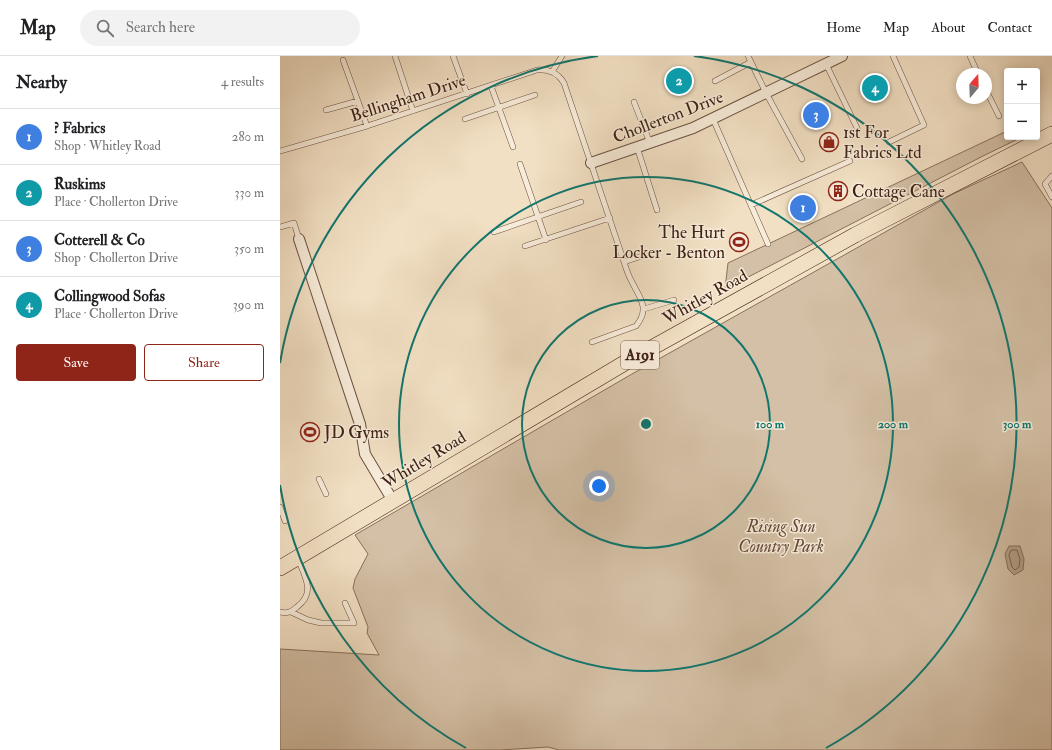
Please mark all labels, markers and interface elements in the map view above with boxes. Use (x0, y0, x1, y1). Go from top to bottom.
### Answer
search box (80, 10, 360, 46)
text: Map (20, 16, 56, 40)
icon: search (94, 17, 116, 39)
text: Search here (126, 18, 195, 37)
text: Home (826, 19, 861, 36)
text: Map (883, 19, 909, 36)
text: About (931, 19, 965, 36)
text: Contact (987, 19, 1032, 36)
pin: 2 (666, 66, 692, 96)
north arrow (956, 68, 992, 104)
map controls (1004, 68, 1040, 140)
button: + (1004, 68, 1040, 104)
street label: Bellingham Drive (348, 69, 468, 127)
text: Nearby (16, 72, 67, 93)
pin: 4 (862, 73, 888, 103)
text: 4 results (221, 74, 264, 90)
street label: Chollerton Drive (610, 86, 726, 148)
pin: 3 (803, 100, 829, 130)
button: − (1004, 104, 1040, 140)
text: ? Fabrics (54, 119, 105, 138)
place label: 1st For Fabrics Ltd (843, 122, 922, 163)
text: 1 (27, 129, 31, 145)
text: 280 m (232, 129, 264, 145)
shop icon: 1st For Fabrics Ltd (818, 131, 840, 153)
text: Shop · Whitley Road (54, 138, 161, 154)
text: Ruskims (54, 175, 105, 194)
building icon: Cottage Cane (827, 180, 849, 202)
place label: Cottage Cane (852, 181, 945, 202)
text: 2 (26, 185, 32, 201)
text: 330 m (235, 185, 264, 201)
pin: 1 (790, 193, 816, 223)
text: Place · Chollerton Drive (54, 194, 178, 210)
place label: The Hurt Locker - Benton (613, 222, 725, 263)
text: Cotterell & Co (54, 231, 145, 250)
sports icon: The Hurt Locker - Benton (728, 231, 750, 253)
text: 3 (27, 241, 32, 257)
text: 350 m (234, 241, 264, 257)
text: Shop · Chollerton Drive (54, 250, 178, 266)
street label: Whitley Road (658, 265, 752, 330)
text: Collingwood Sofas (54, 287, 165, 306)
text: 4 (25, 297, 33, 313)
text: 390 m (233, 297, 264, 313)
text: Place · Chollerton Drive (54, 306, 178, 322)
road number: A191 (621, 341, 659, 369)
button: Save (16, 344, 136, 381)
button: Share (144, 344, 264, 381)
centre of rings (639, 417, 653, 431)
text: 100 m (756, 417, 785, 432)
text: 200 m (878, 417, 909, 432)
text: 300 m (1003, 417, 1032, 432)
sports icon: JD Gyms (299, 421, 321, 443)
place label: JD Gyms (323, 422, 389, 444)
street label: Whitley Road (377, 426, 471, 495)
your location (589, 476, 609, 496)
park label: Rising Sun Country Park (738, 516, 824, 557)

